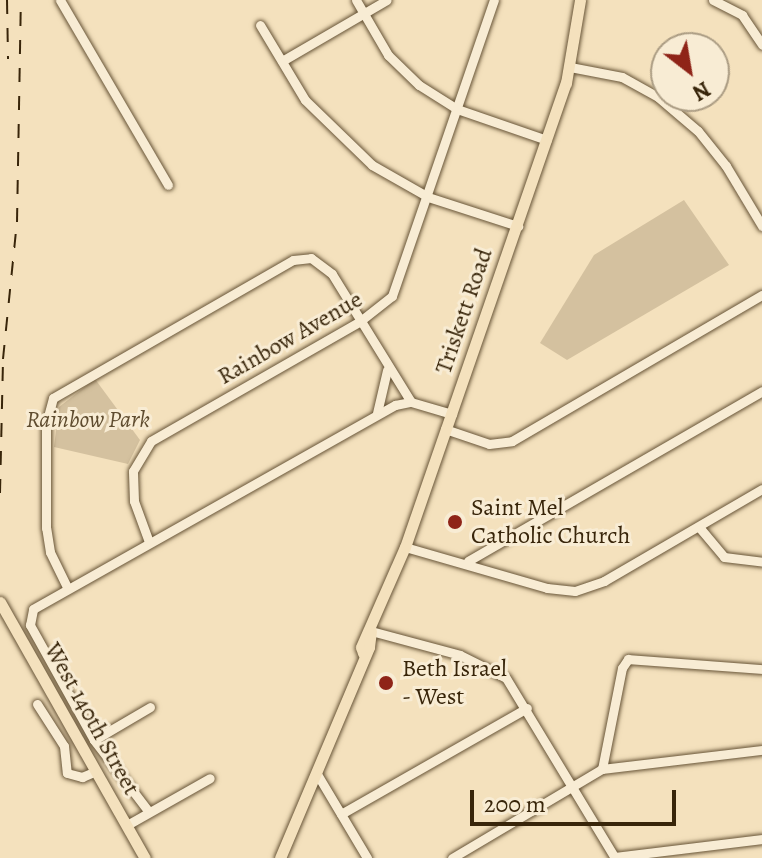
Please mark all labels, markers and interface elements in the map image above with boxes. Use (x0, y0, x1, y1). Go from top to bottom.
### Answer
north arrow (650, 32, 730, 112)
text: N (687, 74, 716, 108)
street label: Triskett Road (429, 244, 499, 378)
street label: Rainbow Avenue (213, 285, 367, 391)
park label: Rainbow Park (26, 406, 150, 434)
place label: Saint Mel Catholic Church (471, 494, 630, 550)
marker: Saint Mel Catholic Church (446, 513, 464, 531)
street label: West 140th Street (38, 638, 146, 800)
place label: Beth Israel - West (402, 655, 507, 711)
marker: Beth Israel - West (377, 674, 395, 692)
scale bar (474, 774, 680, 824)
text: 200 m (484, 788, 546, 820)

